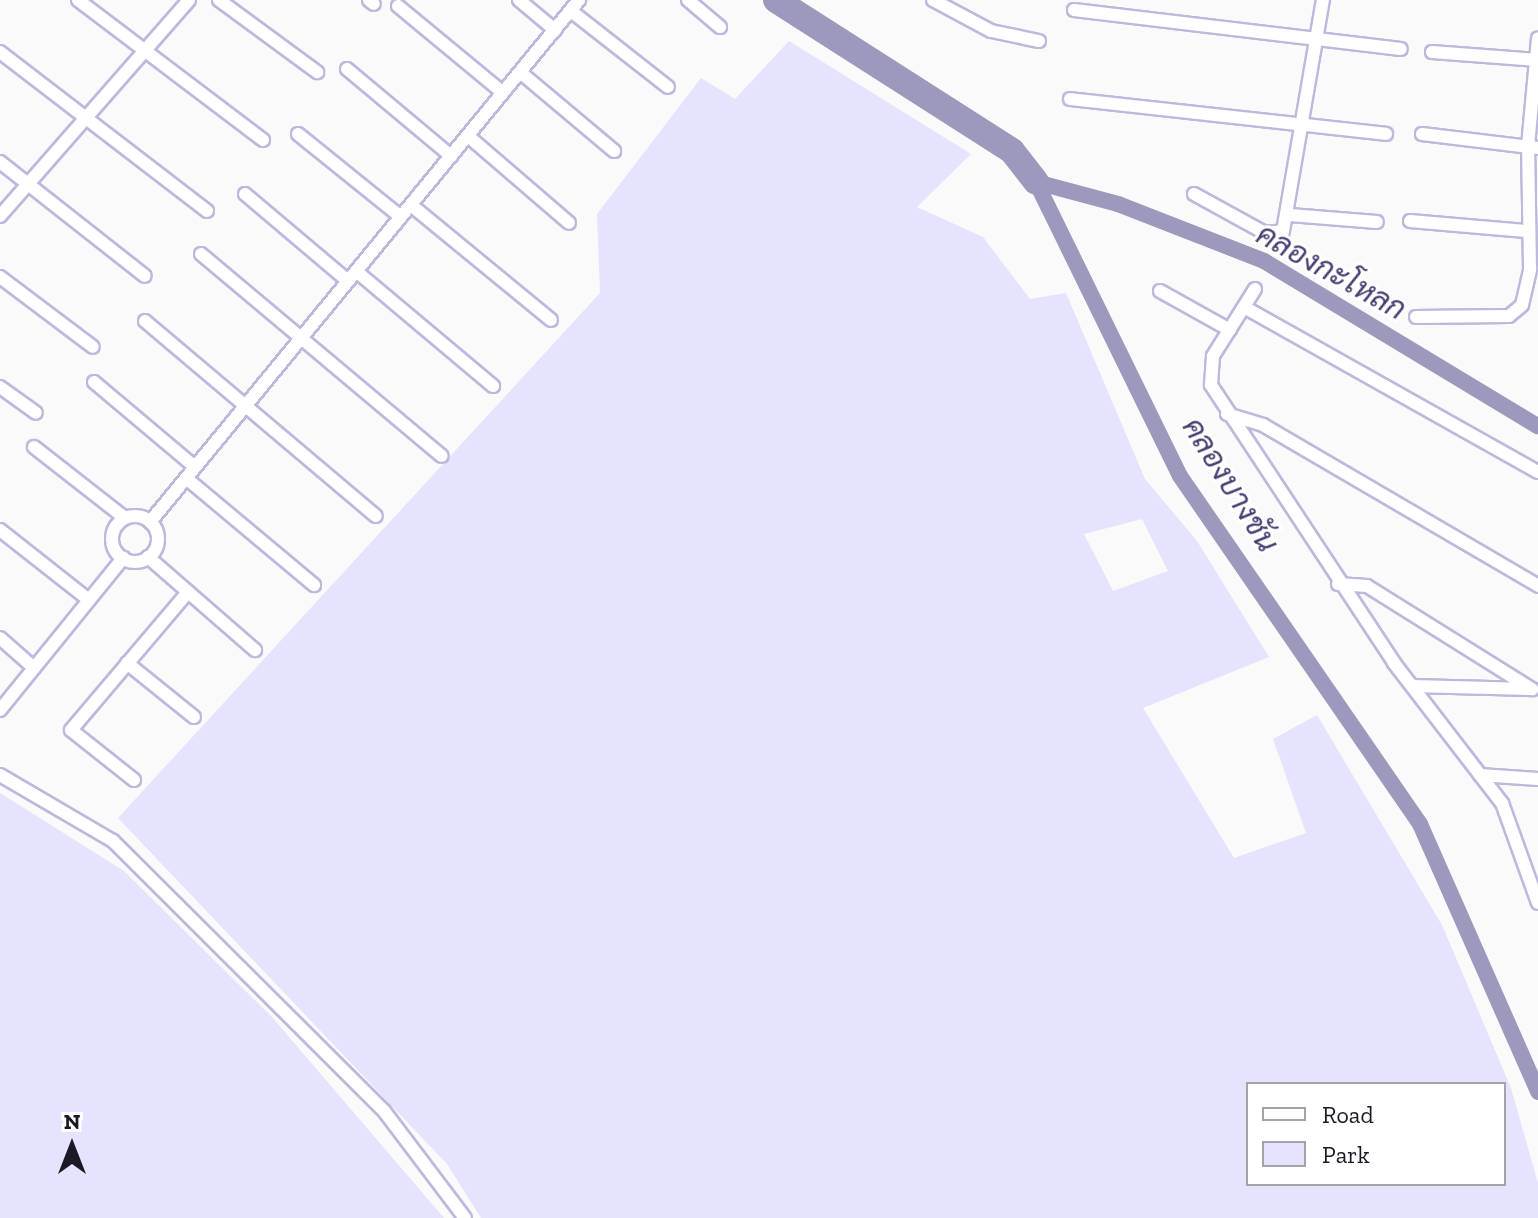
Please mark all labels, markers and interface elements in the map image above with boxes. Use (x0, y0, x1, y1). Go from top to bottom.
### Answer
water label: คลองกะโหลก (1250, 216, 1412, 328)
water label: คลองบางชัน (1175, 411, 1285, 559)
legend (1246, 1082, 1506, 1186)
text: Road (1322, 1100, 1374, 1129)
north arrow (32, 1106, 112, 1186)
text: N (64, 1108, 80, 1135)
text: Park (1322, 1140, 1370, 1169)

